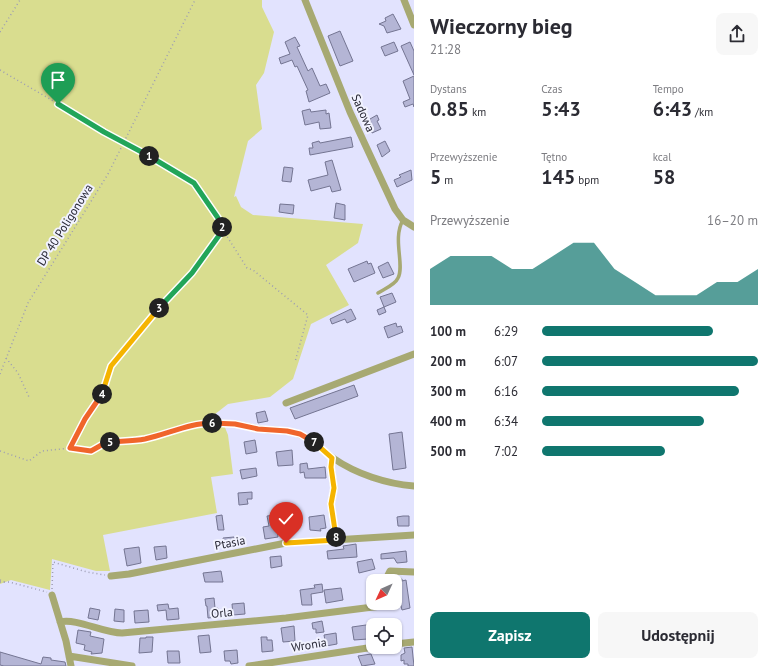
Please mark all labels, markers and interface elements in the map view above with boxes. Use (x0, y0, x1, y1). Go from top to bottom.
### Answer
text: Wieczorny bieg (430, 12, 573, 40)
button: share (716, 13, 758, 55)
text: 21:28 (430, 41, 461, 58)
pin (41, 63, 75, 104)
icon: arrive (47, 69, 69, 91)
text: Dystans (430, 82, 467, 96)
text: Czas (541, 82, 562, 96)
text: Tempo (653, 82, 684, 96)
street label: Sadowa (348, 92, 378, 134)
text: 0.85 (430, 96, 469, 122)
text: 5:43 (541, 96, 581, 122)
text: 6:43 (653, 96, 692, 122)
text: km (469, 105, 486, 119)
text: /km (692, 105, 713, 119)
pin: 1 (139, 146, 159, 166)
text: 1 (146, 149, 152, 163)
text: Przewyższenie (430, 150, 497, 164)
text: Tętno (541, 150, 567, 164)
text: kcal (653, 150, 671, 164)
text: 5 (430, 164, 441, 190)
text: 145 (541, 164, 575, 190)
text: 58 (653, 164, 675, 190)
text: m (441, 173, 453, 187)
text: bpm (575, 173, 599, 187)
street label: DP 40 Poligonowa (33, 181, 96, 268)
text: Przewyższenie (430, 212, 510, 229)
text: 16–20 m (707, 212, 758, 229)
pin: 2 (212, 217, 232, 237)
text: 2 (219, 220, 225, 234)
pin: 3 (149, 298, 169, 318)
text: 3 (156, 301, 162, 315)
text: 100 m (430, 323, 466, 340)
text: 6:29 (494, 323, 518, 340)
text: 200 m (430, 353, 466, 370)
text: 6:07 (494, 353, 518, 370)
text: 300 m (430, 383, 466, 400)
text: 6:16 (494, 383, 518, 400)
pin: 4 (92, 384, 112, 404)
text: 4 (99, 387, 105, 401)
pin: 6 (202, 413, 222, 433)
text: 400 m (430, 413, 466, 430)
text: 6:34 (494, 413, 518, 430)
text: 6 (209, 416, 215, 430)
pin: 5 (100, 432, 120, 452)
pin: 7 (304, 432, 324, 452)
text: 5 (107, 435, 113, 449)
text: 7 (311, 435, 317, 449)
text: 500 m (430, 443, 466, 460)
text: 7:02 (494, 443, 518, 460)
pin (269, 502, 303, 543)
icon: check (275, 508, 297, 530)
pin: 8 (326, 527, 346, 547)
text: 8 (333, 530, 339, 544)
street label: Ptasia (213, 532, 247, 553)
north arrow (366, 574, 402, 610)
map controls (366, 574, 402, 654)
street label: Orla (210, 604, 234, 621)
button: Zapisz (430, 612, 590, 658)
button: Udostępnij (598, 612, 758, 658)
button: locate (366, 618, 402, 654)
street label: Wronia (290, 634, 328, 655)

